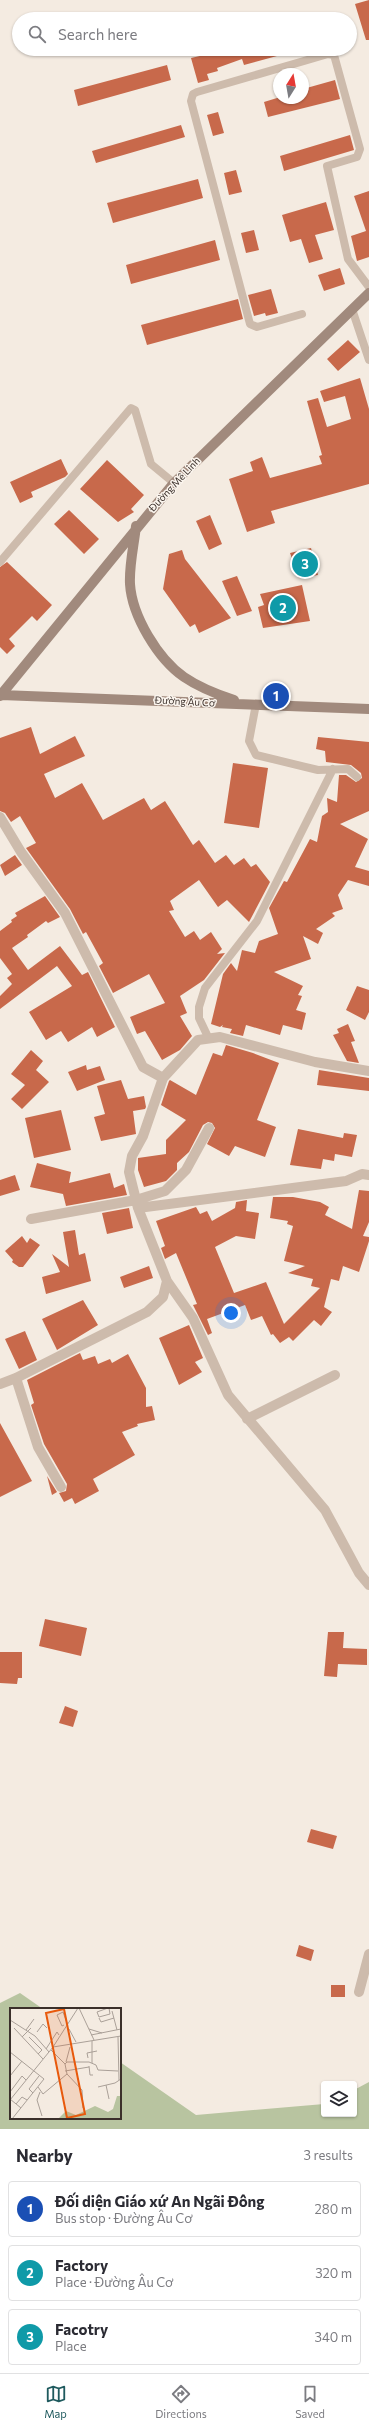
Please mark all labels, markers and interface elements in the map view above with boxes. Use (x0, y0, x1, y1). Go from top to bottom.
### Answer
search box (12, 12, 357, 56)
icon: search (26, 23, 48, 45)
text: Search here (58, 25, 137, 43)
north arrow (273, 68, 309, 104)
street label: Đường Mê Linh (145, 454, 202, 514)
pin: 3 (292, 549, 318, 579)
pin: 2 (270, 593, 296, 623)
pin: 1 (263, 681, 289, 711)
street label: Đường Âu Cơ (153, 693, 216, 709)
your location (221, 1303, 241, 1323)
inset map (10, 2008, 121, 2119)
map controls (321, 2081, 357, 2117)
button: layers (321, 2081, 357, 2117)
text: Nearby (16, 2145, 73, 2166)
text: 3 results (304, 2147, 353, 2163)
text: Đối diện Giáo xứ An Ngãi Đông (55, 2192, 265, 2210)
text: 1 (27, 2201, 33, 2217)
text: 280 m (315, 2201, 352, 2217)
text: Bus stop · Đường Âu Cơ (55, 2210, 192, 2226)
text: Factory (55, 2256, 108, 2274)
text: 2 (26, 2265, 34, 2281)
text: 320 m (315, 2265, 352, 2281)
text: Place · Đường Âu Cơ (55, 2274, 173, 2290)
text: Facotry (55, 2320, 108, 2338)
text: 3 (26, 2329, 34, 2345)
text: 340 m (314, 2329, 352, 2345)
text: Place (55, 2338, 87, 2354)
tab: Map (44, 2383, 67, 2420)
tab: Directions (155, 2383, 207, 2420)
tab: Saved (295, 2383, 325, 2420)

